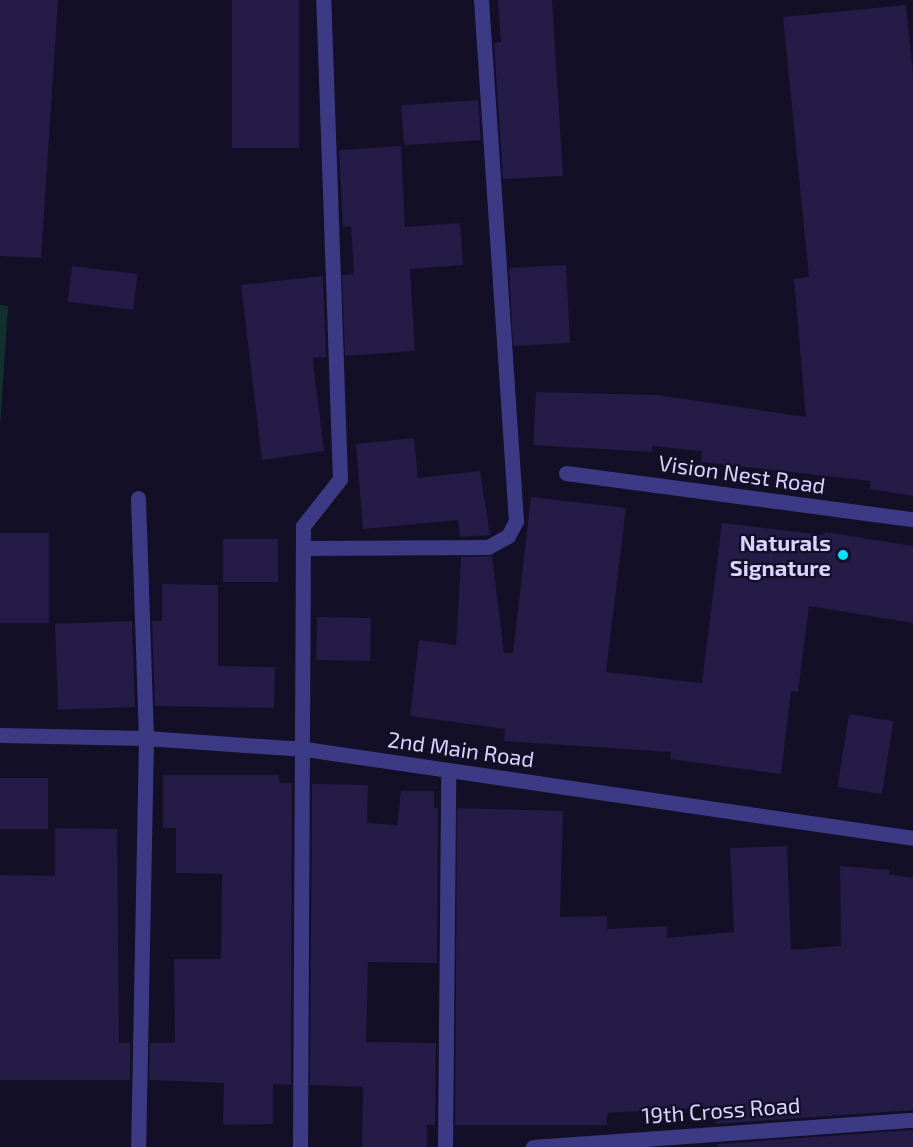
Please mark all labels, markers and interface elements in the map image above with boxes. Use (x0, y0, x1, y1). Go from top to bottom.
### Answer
street label: Vision Nest Road (657, 449, 827, 499)
place label: Naturals Signature (730, 529, 831, 580)
marker: Naturals Signature (836, 548, 850, 562)
street label: 2nd Main Road (386, 726, 536, 772)
street label: 19th Cross Road (641, 1091, 801, 1129)

